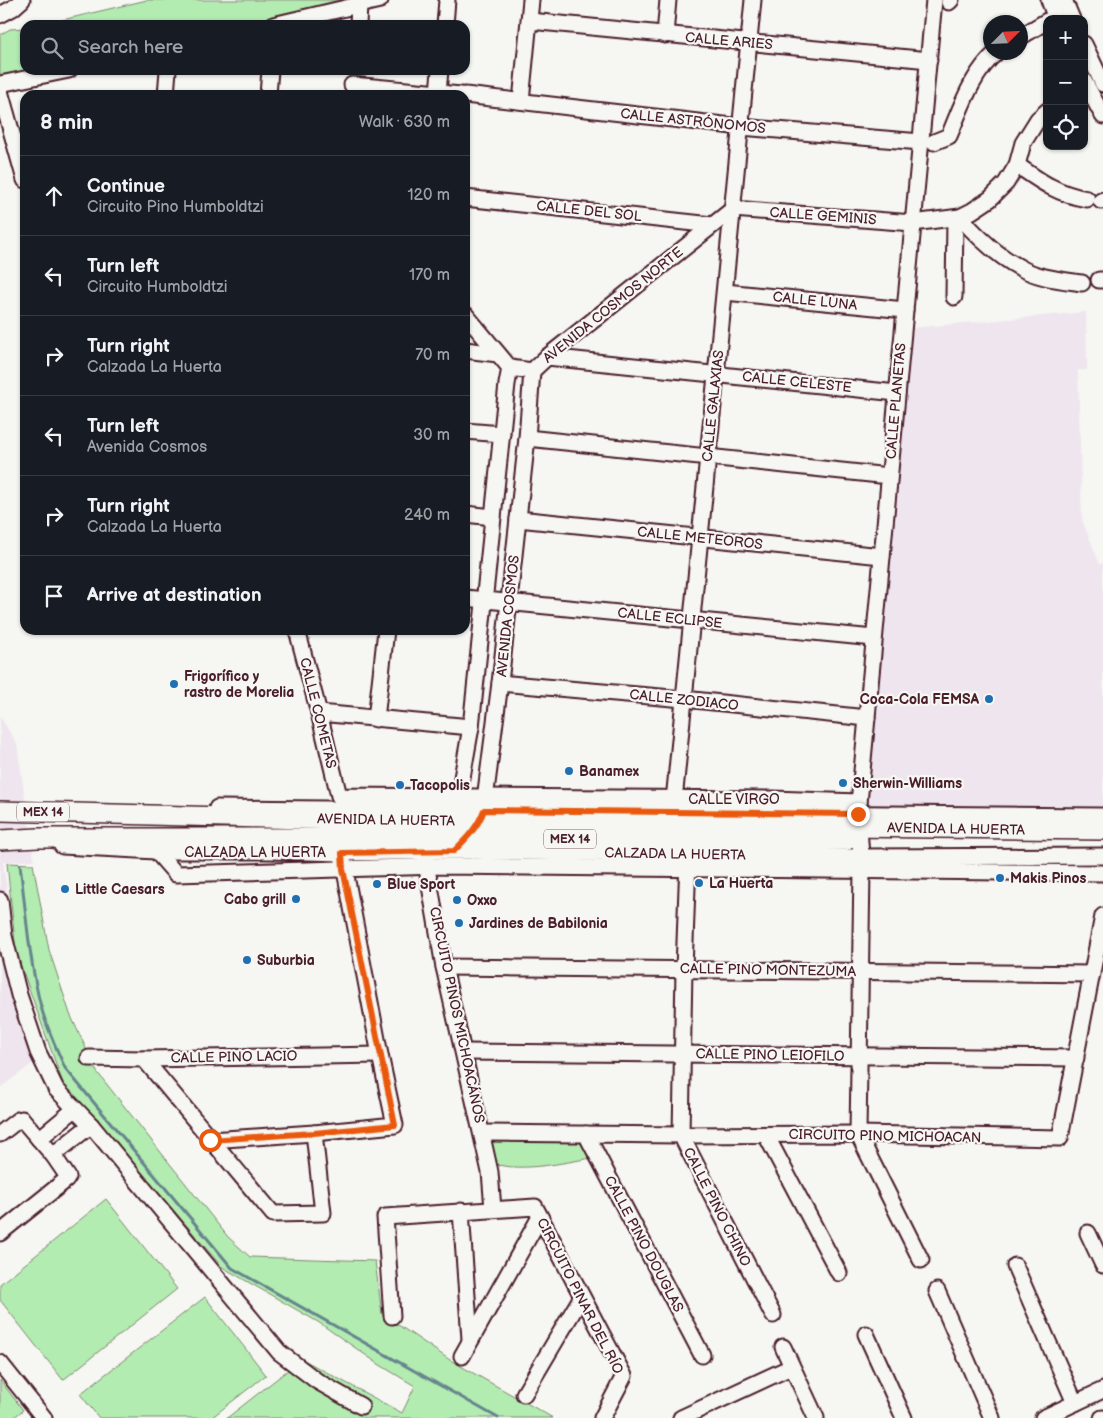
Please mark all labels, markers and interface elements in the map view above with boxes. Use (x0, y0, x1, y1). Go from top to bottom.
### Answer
north arrow (983, 15, 1028, 60)
map controls (1043, 15, 1088, 150)
button: + (1043, 15, 1088, 60)
search box (20, 20, 470, 75)
street label: CALLE ARIES (684, 29, 774, 53)
icon: search (38, 34, 66, 62)
text: Search here (78, 36, 183, 59)
button: − (1043, 60, 1088, 105)
street label: CALLE ASTRÓNOMOS (620, 104, 767, 137)
button: locate (1043, 105, 1088, 150)
text: 8 min (40, 110, 93, 135)
text: Walk · 630 m (359, 113, 450, 132)
text: Continue (87, 175, 165, 198)
icon: ahead (40, 182, 68, 210)
text: 120 m (407, 186, 450, 205)
street label: CALLE DEL SOL (536, 197, 642, 225)
text: Circuito Pino Humboldtzi (87, 198, 264, 217)
street label: CALLE GEMINIS (769, 204, 877, 228)
street label: AVENIDA COSMOS NORTE (540, 243, 686, 367)
text: Turn left (87, 255, 159, 278)
icon: left (40, 262, 68, 290)
text: 170 m (409, 266, 450, 285)
text: Circuito Humboldtzi (87, 278, 228, 297)
street label: CALLE LUNA (772, 288, 859, 314)
text: Turn right (87, 335, 170, 358)
icon: right (40, 342, 68, 370)
street label: CALLE PLANETAS (882, 342, 910, 460)
text: 70 m (415, 346, 450, 365)
street label: CALLE GALAXIAS (699, 349, 727, 463)
text: Calzada La Huerta (87, 358, 222, 377)
street label: CALLE CELESTE (741, 368, 853, 396)
text: Turn left (87, 415, 159, 438)
icon: left (40, 422, 68, 450)
text: 30 m (413, 426, 450, 445)
text: Avenida Cosmos (87, 438, 207, 457)
text: Turn right (87, 495, 170, 518)
icon: right (40, 502, 68, 530)
text: 240 m (404, 506, 450, 525)
text: Calzada La Huerta (87, 518, 222, 537)
street label: CALLE METEOROS (636, 523, 764, 553)
street label: AVENIDA COSMOS (493, 554, 523, 678)
icon: arrive (40, 582, 68, 610)
text: Arrive at destination (87, 584, 262, 607)
street label: CALLE ECLIPSE (617, 604, 723, 632)
street label: CALLE COMETAS (296, 656, 340, 770)
place label: Frigorífico y rastro de Morelia (184, 668, 294, 701)
marker: Frigorífico y rastro de Morelia (168, 678, 180, 690)
street label: CALLE ZODIACO (629, 686, 740, 714)
place label: Coca-Cola FEMSA (860, 691, 979, 708)
marker: Coca-Cola FEMSA (983, 693, 995, 705)
place label: Banamex (579, 763, 640, 780)
marker: Banamex (563, 765, 575, 777)
place label: Sherwin-Williams (853, 775, 962, 792)
place label: Tacopolis (410, 777, 470, 794)
marker: Sherwin-Williams (837, 777, 849, 789)
marker: Tacopolis (394, 779, 406, 791)
street label: CALLE VIRGO (688, 791, 780, 808)
road number: MEX 14 (17, 802, 69, 822)
route end (847, 803, 870, 826)
street label: AVENIDA LA HUERTA (317, 810, 455, 830)
street label: AVENIDA LA HUERTA (887, 819, 1025, 839)
road number: MEX 14 (544, 830, 596, 849)
street label: CALZADA LA HUERTA (184, 844, 326, 861)
street label: CALZADA LA HUERTA (604, 844, 746, 864)
place label: Makis Pinos (1010, 870, 1087, 887)
marker: Makis Pinos (994, 872, 1006, 884)
place label: La Huerta (709, 875, 773, 892)
place label: Blue Sport (387, 876, 455, 893)
marker: La Huerta (693, 877, 705, 889)
marker: Blue Sport (371, 878, 383, 890)
place label: Little Caesars (75, 881, 165, 898)
marker: Little Caesars (59, 883, 71, 895)
place label: Cabo grill (224, 891, 286, 908)
place label: Oxxo (467, 892, 497, 909)
marker: Cabo grill (290, 893, 302, 905)
marker: Oxxo (451, 894, 463, 906)
street label: CIRCUITO PINOS MICHOACÁNOS (426, 905, 489, 1125)
place label: Jardines de Babilonia (469, 915, 608, 932)
marker: Jardines de Babilonia (453, 917, 465, 929)
place label: Suburbia (257, 952, 315, 969)
marker: Suburbia (241, 954, 253, 966)
street label: CALLE PINO MONTEZUMA (680, 960, 857, 980)
street label: CALLE PINO LEIOFILO (695, 1045, 845, 1065)
street label: CALLE PINO LACIO (170, 1047, 298, 1067)
street label: CIRCUITO PINO MICHOACAN (788, 1126, 982, 1146)
route start (199, 1129, 222, 1152)
street label: CALLE PINO CHINO (680, 1145, 755, 1270)
street label: CALLE PINO DOUGLAS (601, 1173, 687, 1315)
street label: CIRCUITO PINAR DEL RÍO (533, 1215, 628, 1377)

